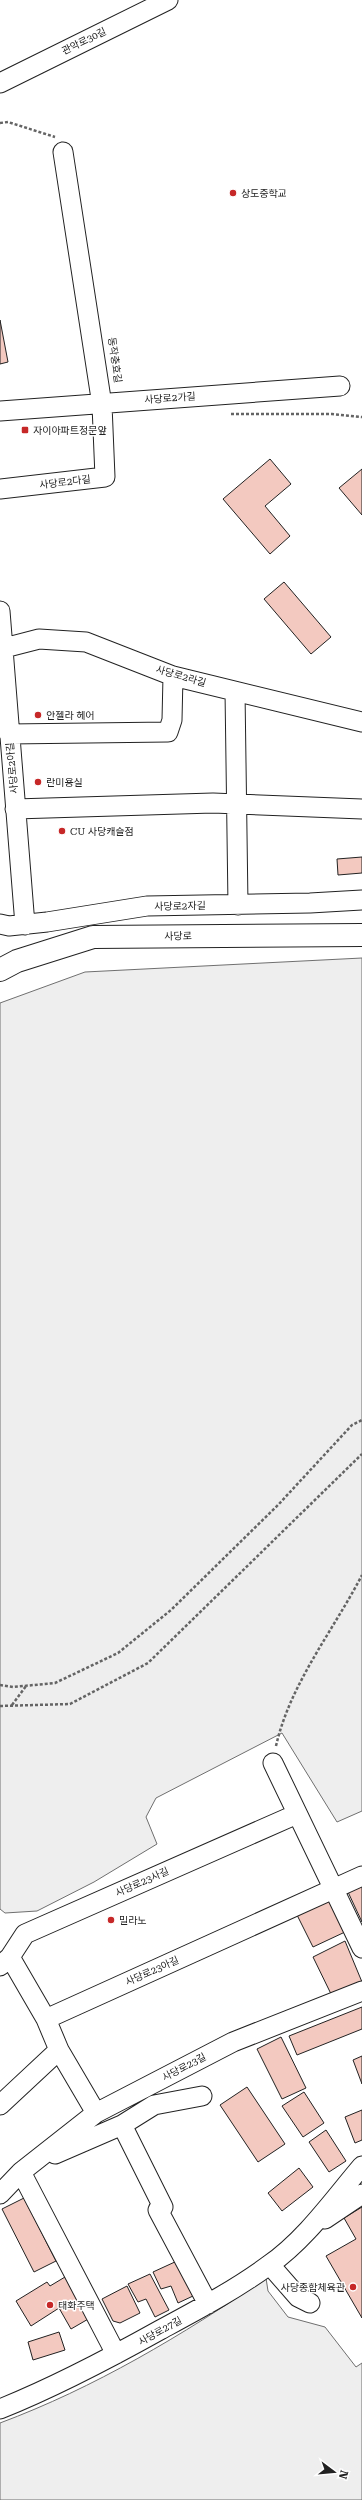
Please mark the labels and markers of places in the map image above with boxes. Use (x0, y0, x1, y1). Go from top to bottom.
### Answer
marker: 상도중학교 (228, 188, 238, 198)
place label: 상도중학교 (241, 188, 287, 199)
marker: 자이아파트정문앞 (20, 425, 30, 435)
place label: 자이아파트정문앞 (33, 425, 107, 436)
marker: 안젤라 헤어 (33, 710, 43, 720)
place label: 안젤라 헤어 (46, 710, 95, 721)
marker: 란미용실 (33, 777, 43, 787)
place label: 란미용실 (46, 777, 83, 788)
marker: CU 사당캐슬점 (57, 826, 67, 836)
place label: CU 사당캐슬점 (70, 826, 134, 837)
marker: 밀라노 (106, 1915, 116, 1925)
place label: 밀라노 (119, 1915, 147, 1926)
place label: 사당종합체육관 (281, 2282, 346, 2293)
marker: 사당종합체육관 (348, 2282, 358, 2292)
marker: 태화주택 (45, 2300, 55, 2310)
place label: 태화주택 (58, 2300, 95, 2311)

